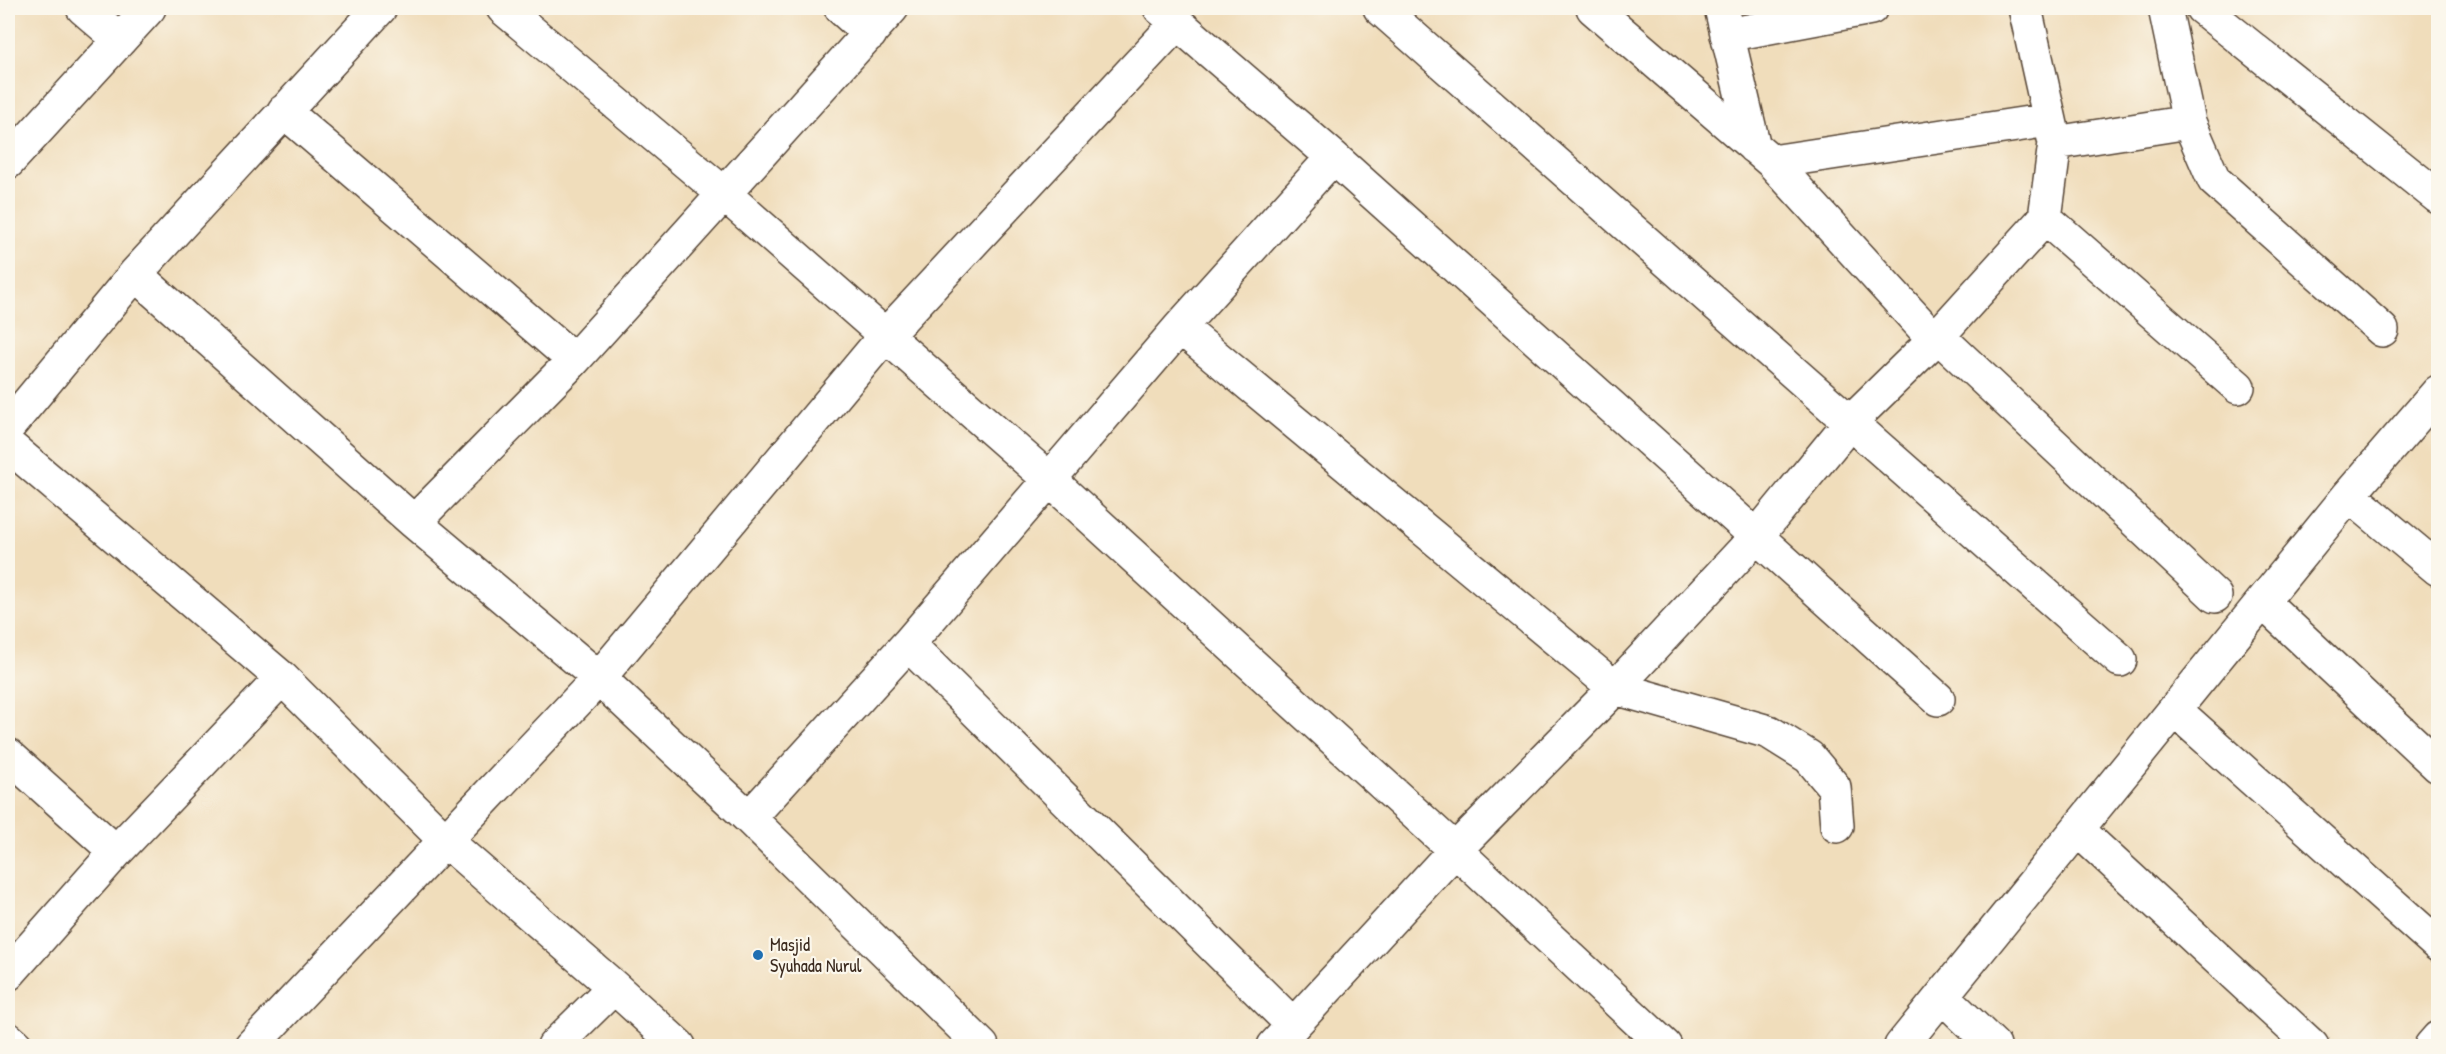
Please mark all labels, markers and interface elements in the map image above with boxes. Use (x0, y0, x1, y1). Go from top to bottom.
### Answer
place label: Masjid Syuhada Nurul (770, 932, 862, 978)
marker: Masjid Syuhada Nurul (751, 948, 765, 962)

